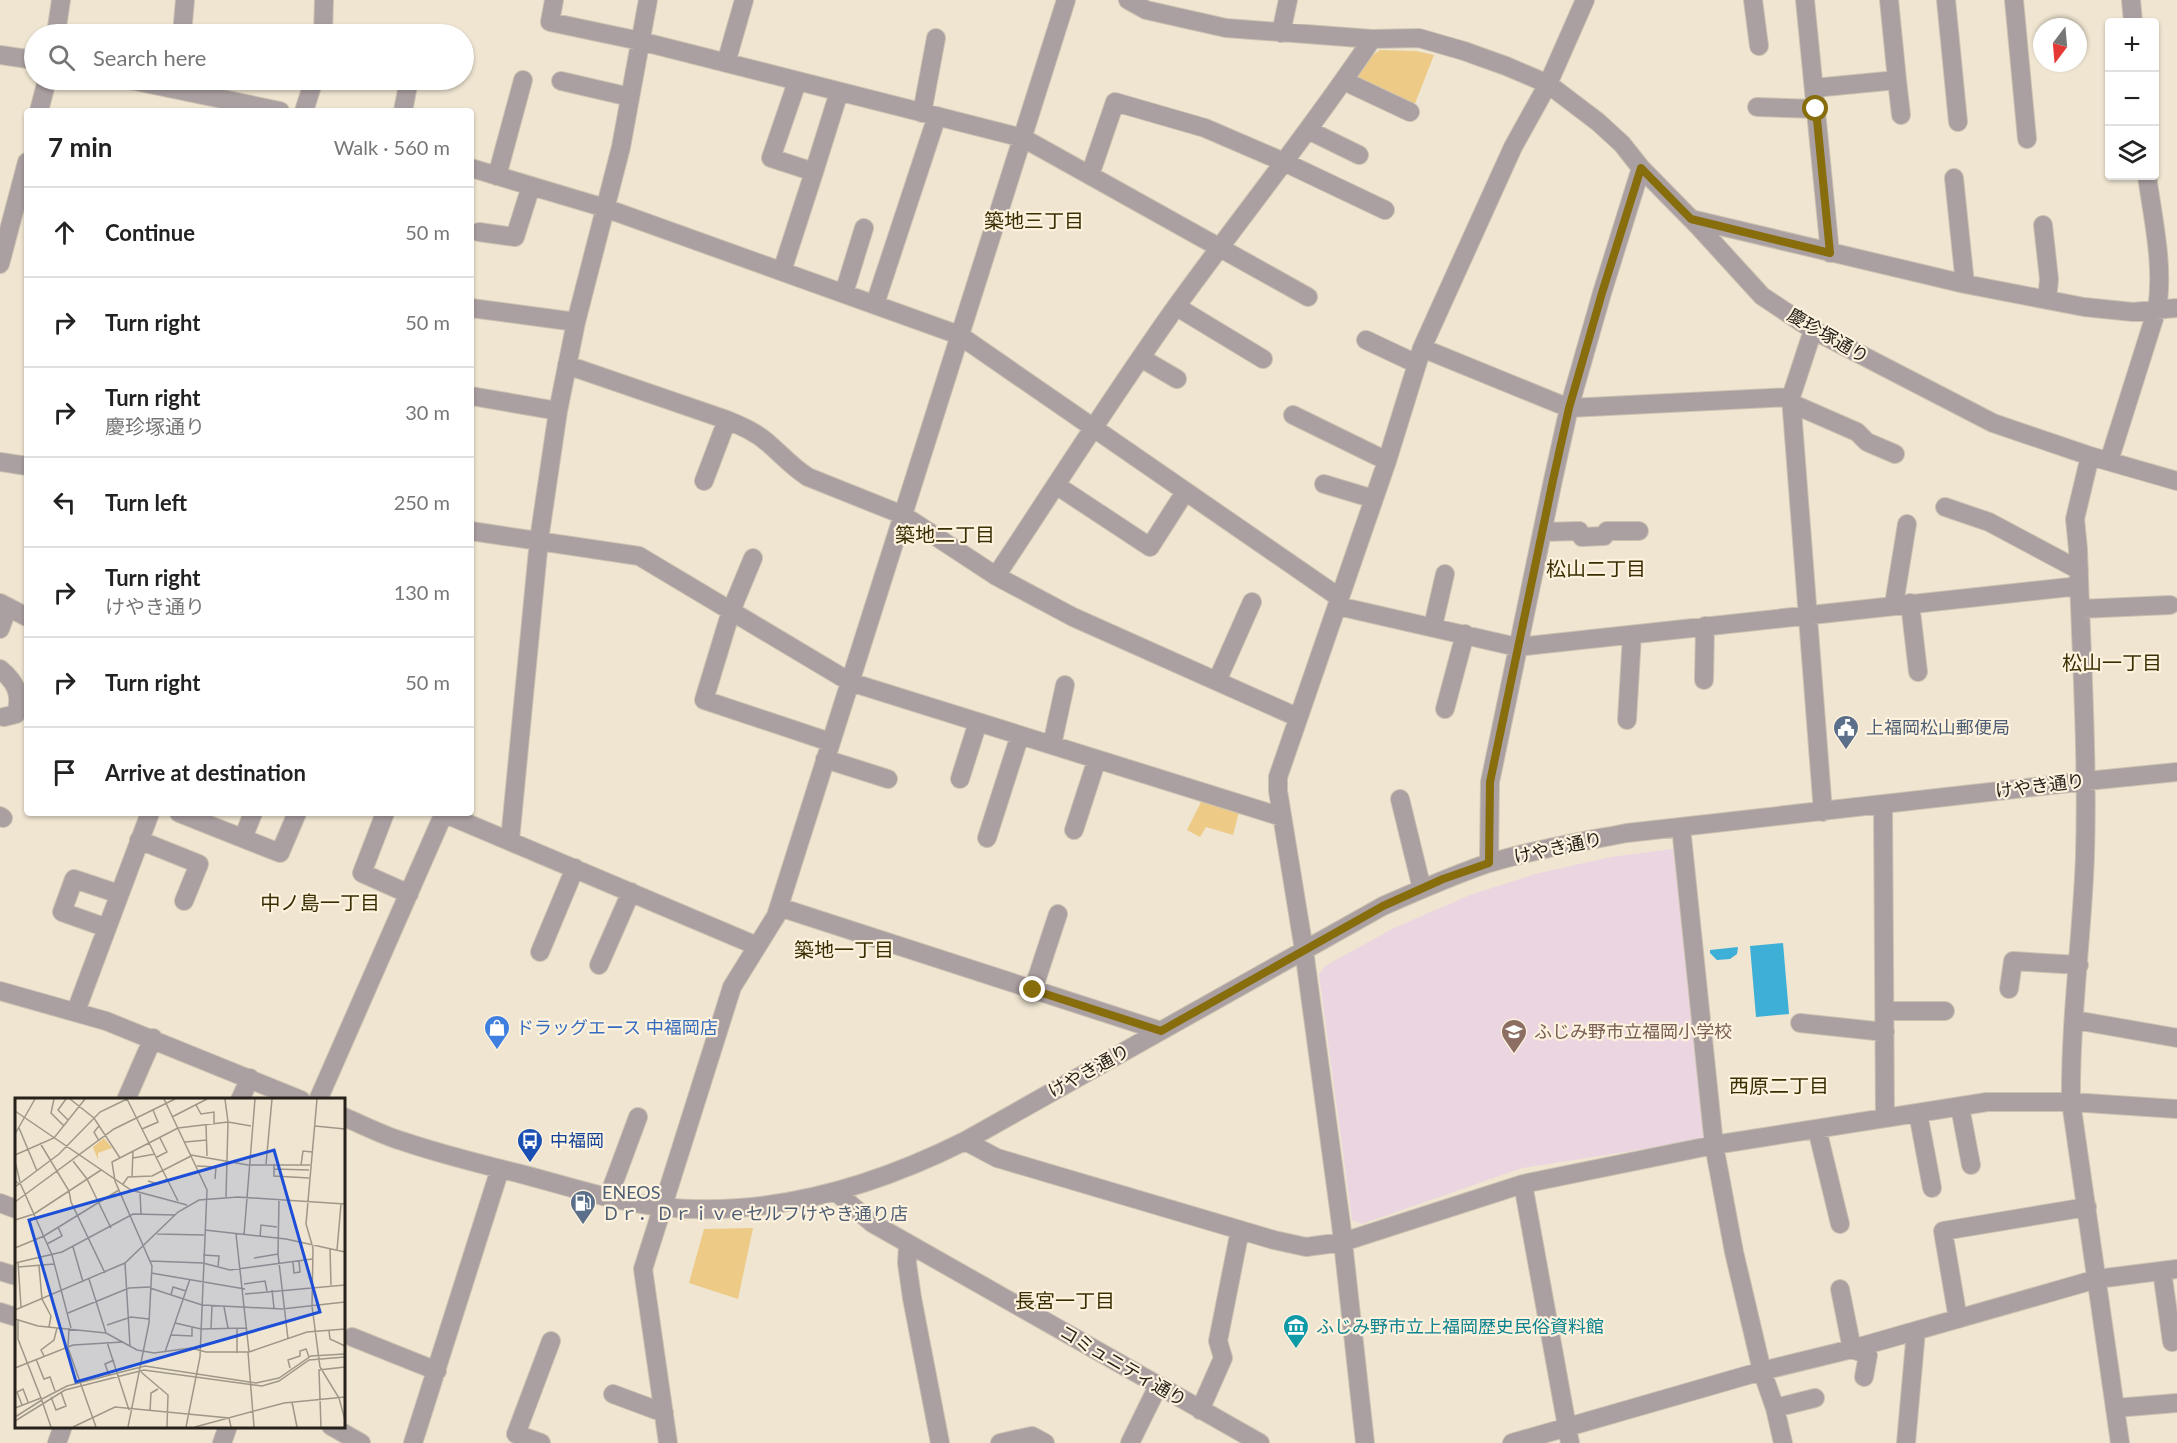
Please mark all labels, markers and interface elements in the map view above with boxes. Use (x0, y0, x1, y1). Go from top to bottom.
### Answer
north arrow (2033, 18, 2087, 72)
map controls (2105, 18, 2159, 180)
button: + (2105, 18, 2159, 72)
search box (24, 24, 474, 90)
icon: search (45, 41, 78, 74)
text: Search here (93, 44, 206, 71)
button: − (2105, 72, 2159, 126)
route start (1802, 95, 1828, 121)
button: layers (2105, 126, 2159, 180)
text: 7 min (48, 131, 112, 163)
text: Walk · 560 m (334, 135, 450, 159)
district label: 築地三丁目 (984, 208, 1084, 232)
icon: ahead (48, 216, 81, 249)
text: Continue (105, 219, 195, 246)
text: 50 m (405, 220, 450, 244)
street label: 慶珍塚通り (1784, 303, 1873, 367)
icon: right (48, 306, 81, 339)
text: Turn right (105, 309, 200, 336)
text: 50 m (405, 310, 450, 334)
text: Turn right (105, 384, 200, 411)
icon: right (48, 396, 81, 429)
text: 30 m (405, 400, 450, 424)
text: 慶珍塚通り (105, 414, 205, 438)
icon: left (48, 486, 81, 519)
text: Turn left (105, 489, 187, 516)
text: 250 m (394, 490, 450, 514)
district label: 築地二丁目 (895, 522, 995, 546)
district label: 松山二丁目 (1546, 556, 1646, 580)
text: Turn right (105, 564, 200, 591)
icon: right (48, 576, 81, 609)
text: 130 m (394, 580, 450, 604)
text: けやき通り (105, 594, 205, 618)
district label: 松山一丁目 (2062, 650, 2162, 674)
icon: right (48, 666, 81, 699)
text: Turn right (105, 669, 200, 696)
text: 50 m (405, 670, 450, 694)
public building icon: 上福岡松山郵便局 (1831, 713, 1861, 751)
place label: 上福岡松山郵便局 (1866, 716, 2010, 738)
icon: arrive (48, 756, 81, 789)
text: Arrive at destination (105, 759, 306, 786)
street label: けやき通り (1994, 769, 2086, 801)
street label: けやき通り (1511, 827, 1604, 867)
district label: 中ノ島一丁目 (260, 890, 380, 914)
district label: 築地一丁目 (794, 937, 894, 961)
route end (1019, 976, 1045, 1002)
shop icon: ドラッグエース 中福岡店 (482, 1013, 512, 1051)
place label: ドラッグエース 中福岡店 (516, 1016, 718, 1038)
school or university icon: ふじみ野市立福岡小学校 (1499, 1017, 1529, 1055)
place label: ふじみ野市立福岡小学校 (1534, 1020, 1732, 1042)
street label: けやき通り (1044, 1039, 1133, 1102)
district label: 西原二丁目 (1729, 1073, 1829, 1097)
inset map (15, 1098, 345, 1428)
bus stop icon: 中福岡 (515, 1126, 545, 1164)
place label: 中福岡 (550, 1129, 604, 1151)
place label: ENEOS Ｄｒ．Ｄｒｉｖｅセルフけやき通り店 (602, 1181, 908, 1224)
fuel station icon: ENEOS Ｄｒ．Ｄｒｉｖｅセルフけやき通り店 (568, 1188, 598, 1226)
district label: 長宮一丁目 (1015, 1288, 1115, 1312)
museum icon: ふじみ野市立上福岡歴史民俗資料館 (1281, 1312, 1311, 1350)
place label: ふじみ野市立上福岡歴史民俗資料館 (1316, 1315, 1604, 1337)
street label: コミュニティ通り (1056, 1320, 1191, 1410)

